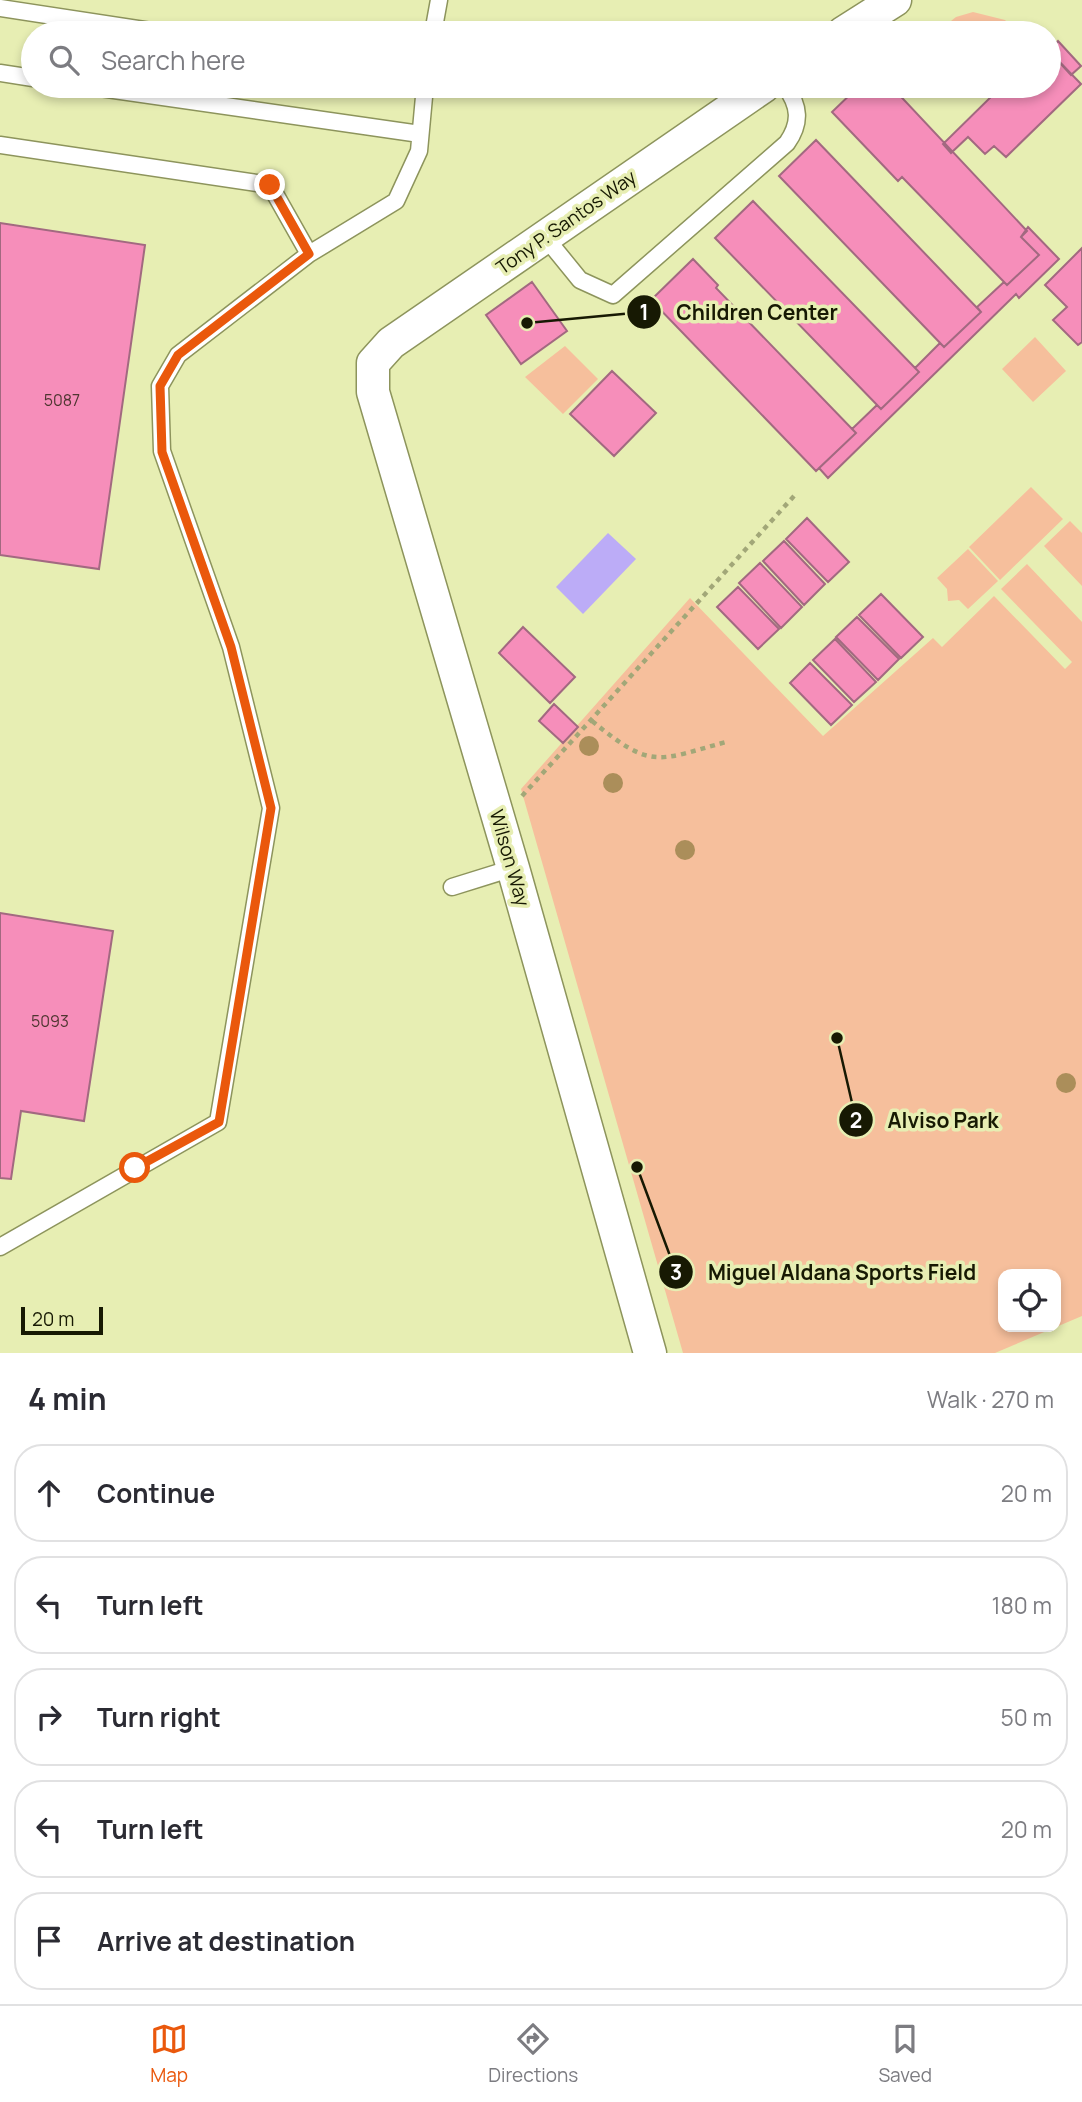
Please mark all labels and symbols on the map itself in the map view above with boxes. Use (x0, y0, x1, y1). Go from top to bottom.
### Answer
street label: Tony P. Santos Way (491, 164, 641, 280)
route end (254, 169, 285, 200)
callout: Children Center (627, 291, 851, 333)
text: 1 (639, 298, 649, 326)
text: Children Center (676, 298, 838, 326)
house number: 5087 (44, 389, 80, 411)
street label: Wilson Way (484, 807, 536, 909)
house number: 5093 (31, 1010, 69, 1032)
callout: Alviso Park (839, 1099, 1012, 1141)
text: 2 (850, 1106, 862, 1134)
text: Alviso Park (888, 1106, 999, 1134)
route start (119, 1152, 150, 1183)
callout: Miguel Aldana Sports Field (659, 1251, 990, 1293)
text: 3 (670, 1258, 682, 1286)
text: Miguel Aldana Sports Field (708, 1258, 976, 1286)
scale bar (21, 1304, 103, 1336)

